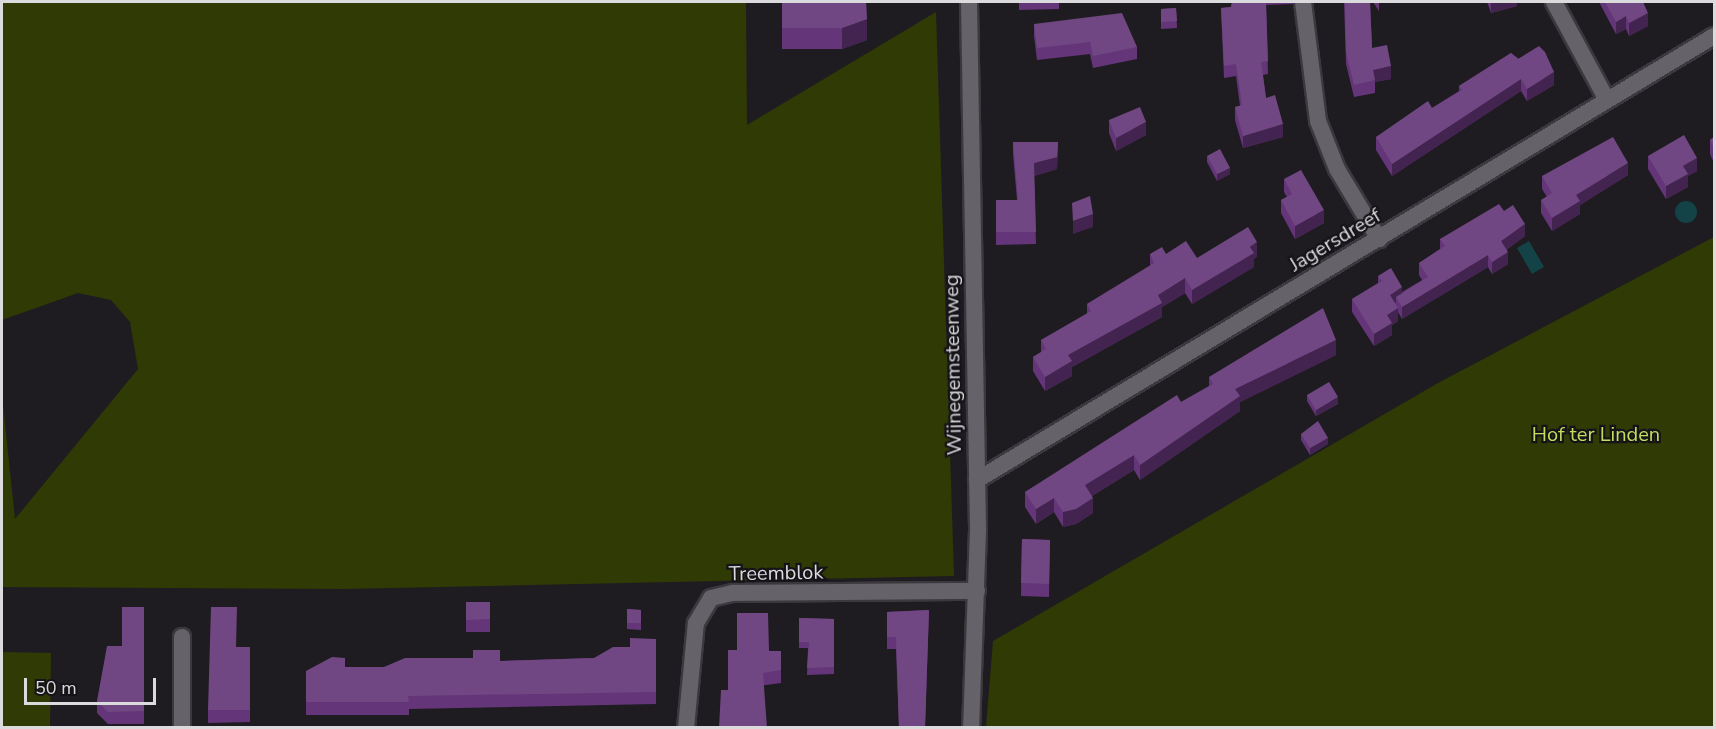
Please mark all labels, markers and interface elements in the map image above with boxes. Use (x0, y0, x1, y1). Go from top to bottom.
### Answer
street label: Jagersdreef (1285, 203, 1385, 277)
street label: Wijnegemsteenweg (939, 274, 967, 456)
park label: Hof ter Linden (1532, 422, 1660, 446)
street label: Treemblok (729, 560, 823, 586)
scale bar (27, 666, 159, 704)
text: 50 m (35, 676, 77, 700)

